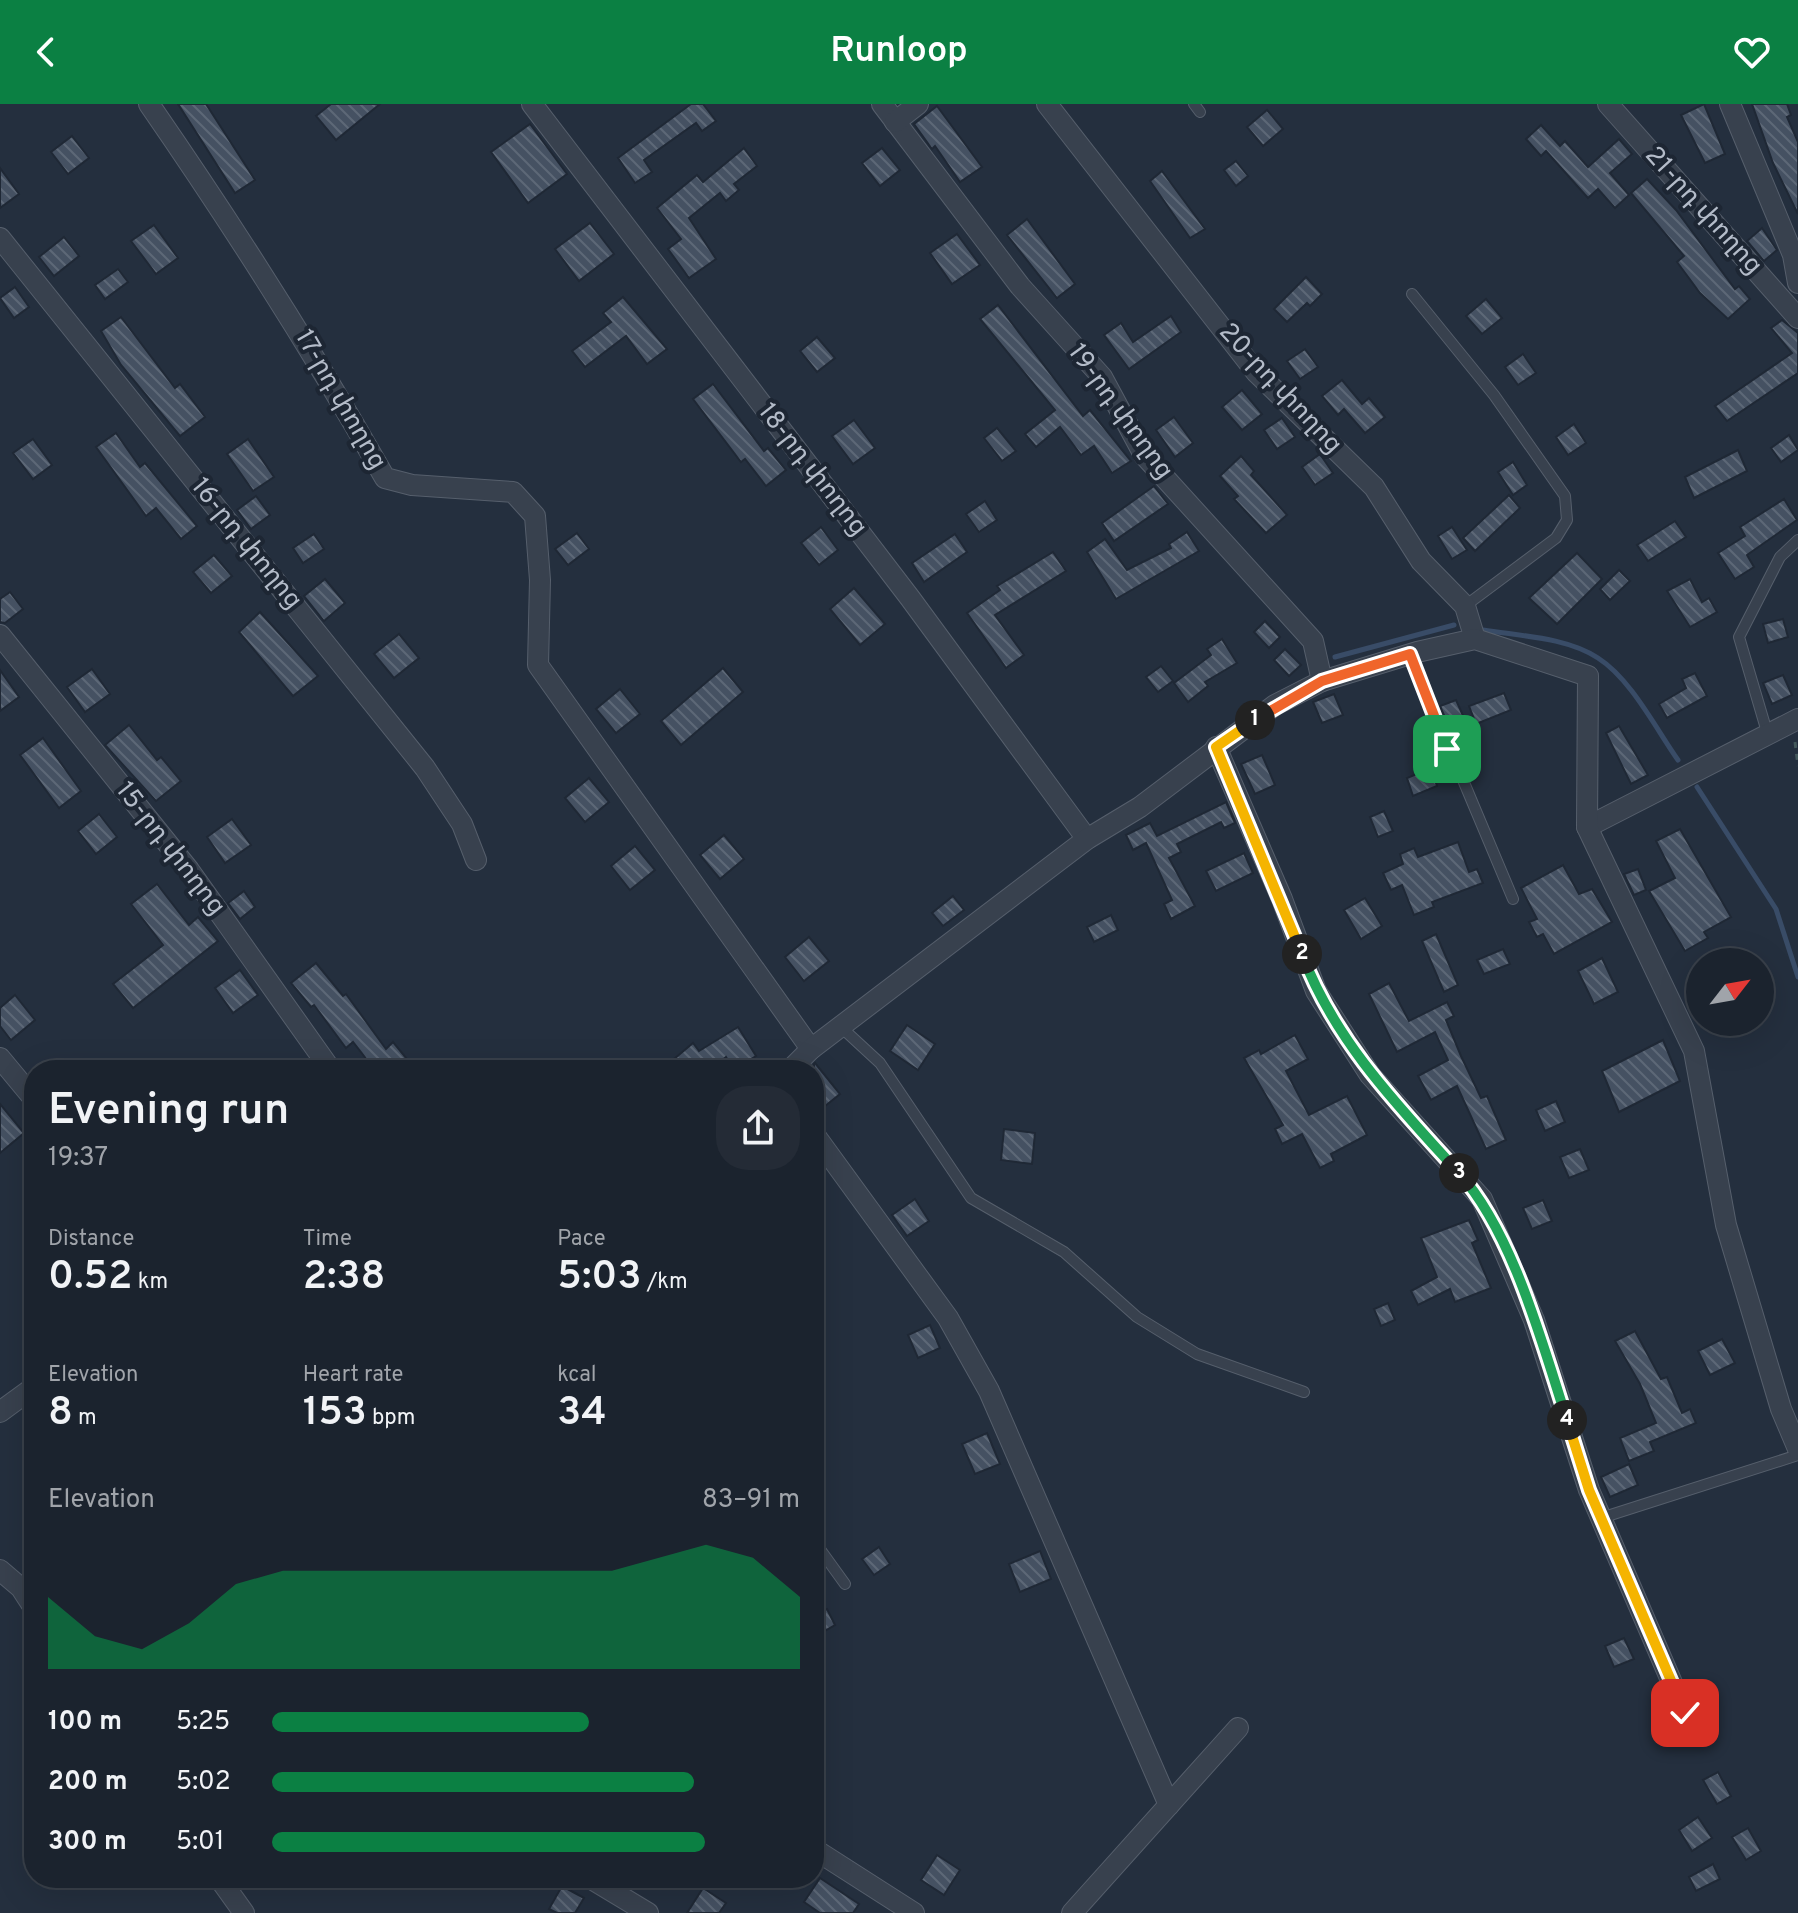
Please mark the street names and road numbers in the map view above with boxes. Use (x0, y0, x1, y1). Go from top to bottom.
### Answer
street label: 21-րդ փողոց (1637, 140, 1769, 282)
street label: 20-րդ փողոց (1211, 317, 1349, 461)
street label: 17-րդ փողոց (287, 324, 393, 476)
street label: 19-րդ փողոց (1060, 338, 1180, 486)
street label: 18-րդ փողոց (750, 397, 874, 543)
street label: 16-րդ փողոց (183, 472, 309, 616)
street label: 15-րդ փողոց (108, 776, 232, 922)

